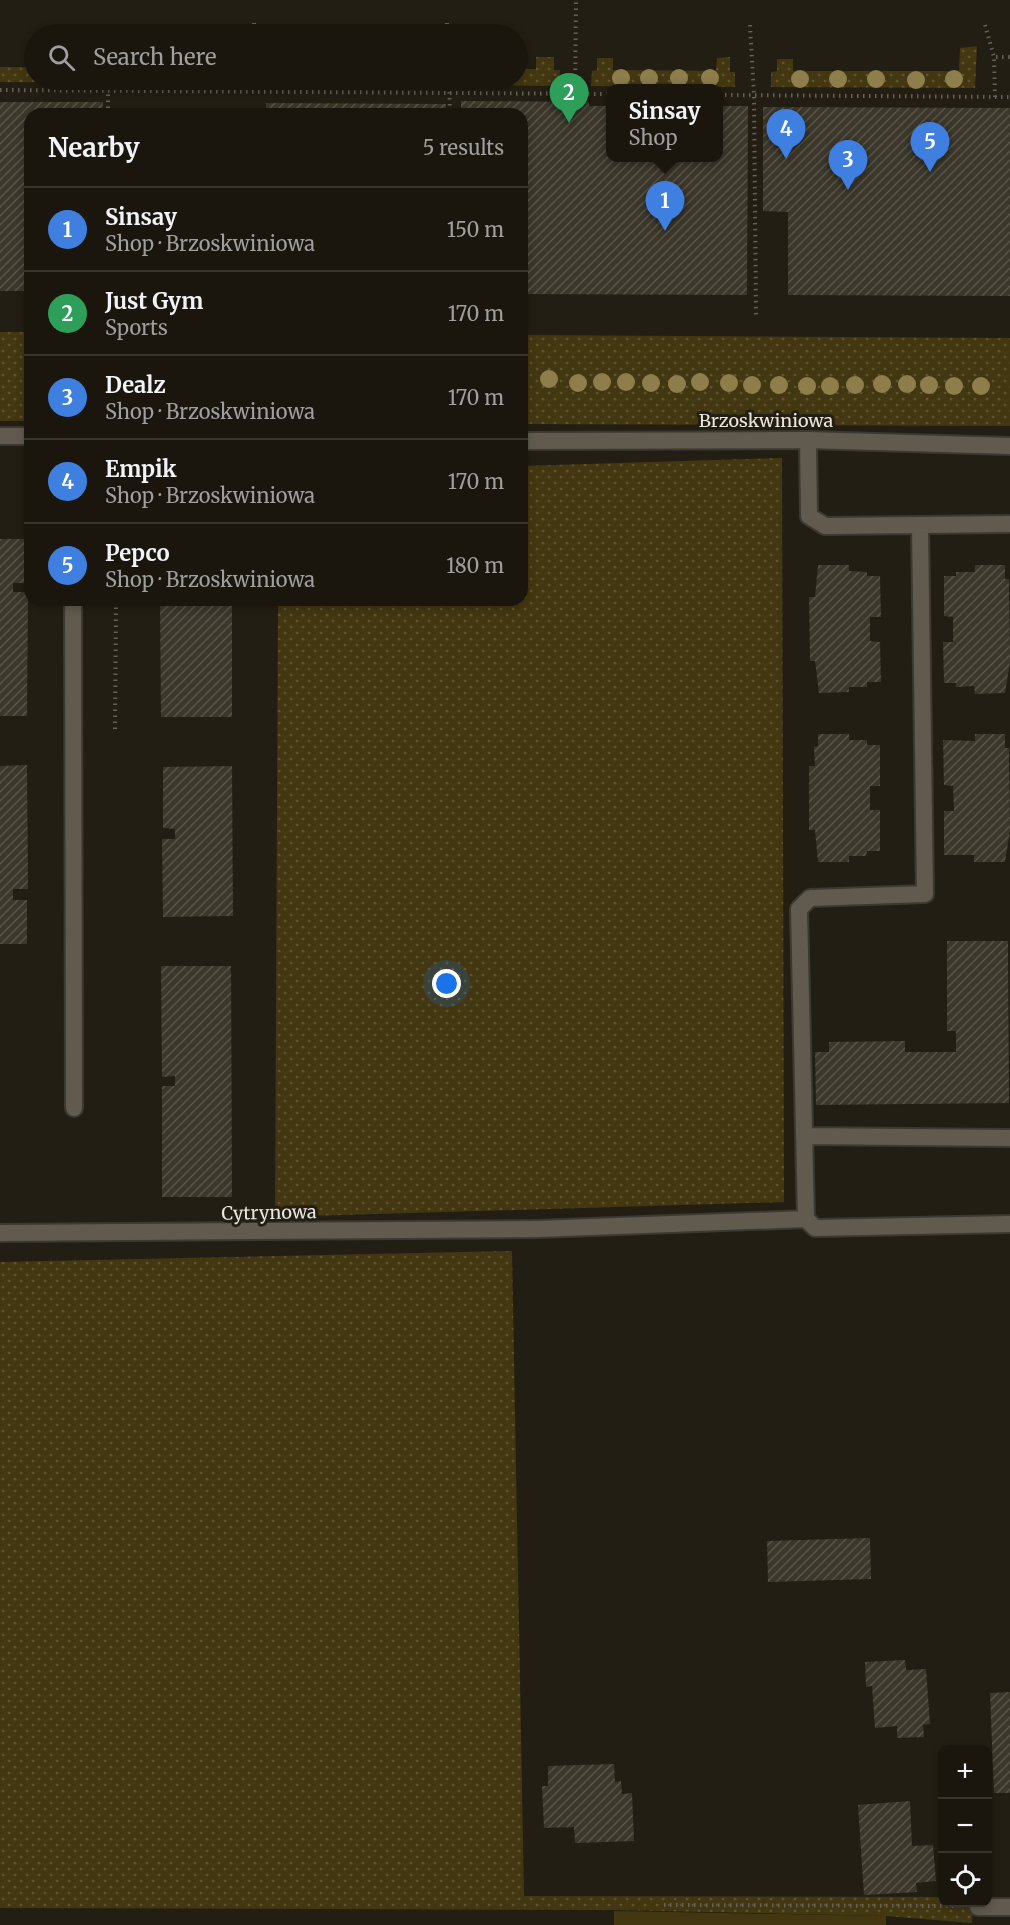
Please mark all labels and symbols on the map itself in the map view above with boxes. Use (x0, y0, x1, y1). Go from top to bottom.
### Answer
pin: 2 (550, 74, 588, 123)
pin: 4 (766, 110, 806, 159)
pin: 5 (910, 122, 950, 172)
pin: 3 (828, 140, 868, 190)
pin: 1 (646, 182, 684, 231)
street label: Brzoskwiniowa (699, 409, 834, 432)
your location (432, 969, 461, 998)
street label: Cytrynowa (221, 1200, 317, 1225)

